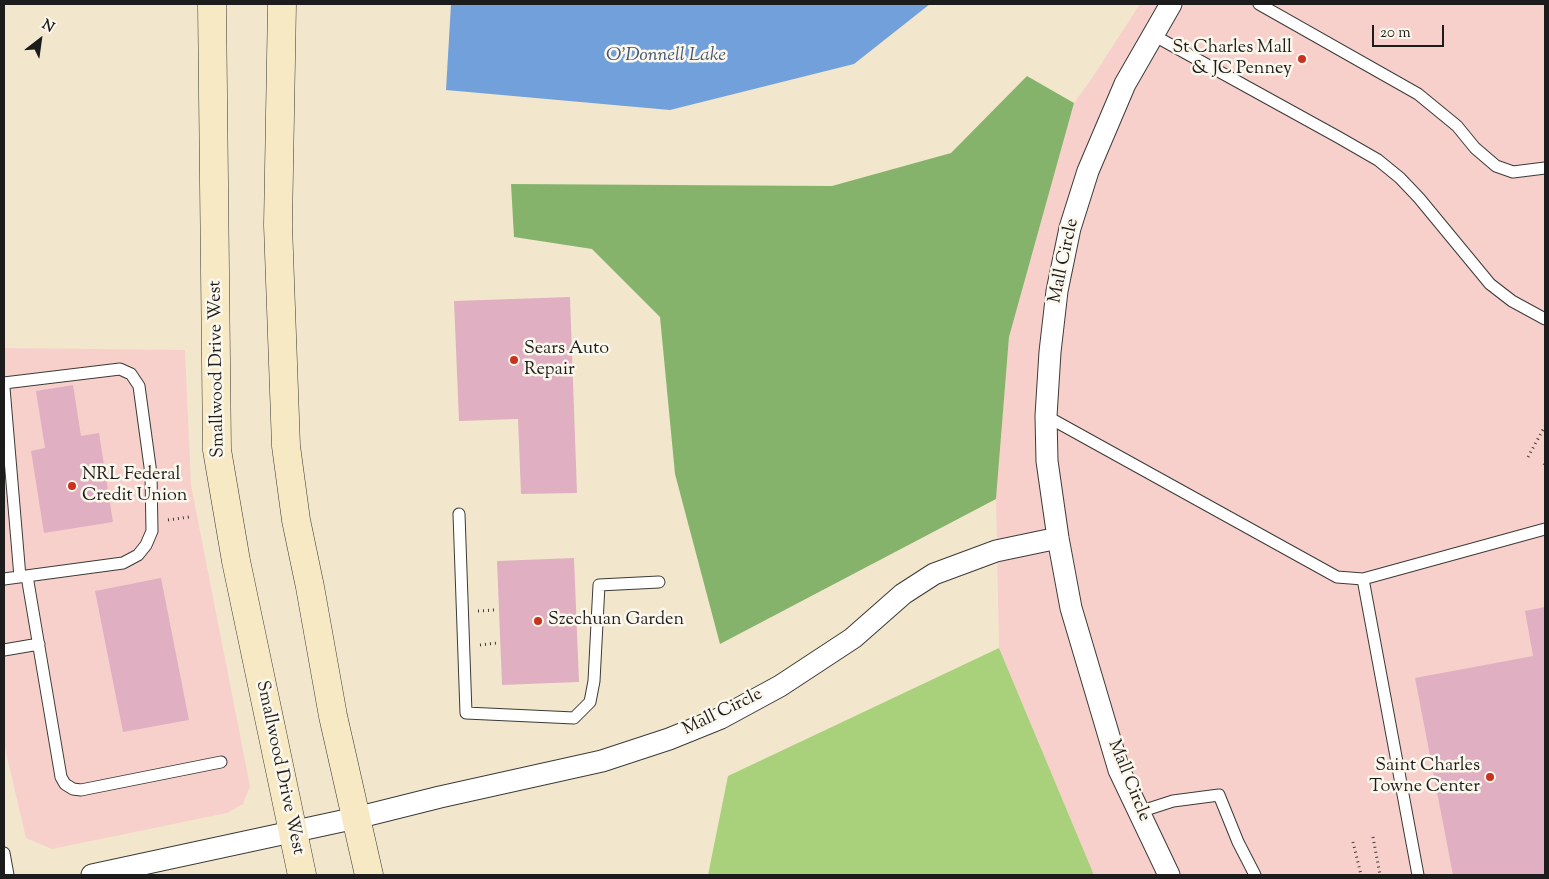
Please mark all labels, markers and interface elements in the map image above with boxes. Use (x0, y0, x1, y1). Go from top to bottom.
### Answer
north arrow (15, 15, 65, 65)
scale bar (1374, 15, 1446, 47)
text: N (38, 16, 57, 38)
text: 20 m (1380, 23, 1411, 44)
place label: St Charles Mall & JC Penney (1172, 38, 1292, 80)
water label: O'Donnell Lake (606, 46, 726, 68)
marker: St Charles Mall & JC Penney (1296, 53, 1308, 65)
street label: Mall Circle (1045, 217, 1085, 305)
street label: Smallwood Drive West (206, 280, 230, 458)
place label: Sears Auto Repair (524, 339, 609, 382)
marker: Sears Auto Repair (508, 354, 520, 366)
place label: NRL Federal Credit Union (82, 465, 187, 508)
marker: NRL Federal Credit Union (66, 480, 78, 492)
place label: Szechuan Garden (548, 610, 684, 632)
marker: Szechuan Garden (532, 615, 544, 627)
street label: Smallwood Drive West (250, 679, 308, 857)
street label: Mall Circle (680, 684, 766, 742)
street label: Mall Circle (1102, 737, 1154, 825)
place label: Saint Charles Towne Center (1369, 756, 1480, 799)
marker: Saint Charles Towne Center (1484, 771, 1496, 783)

